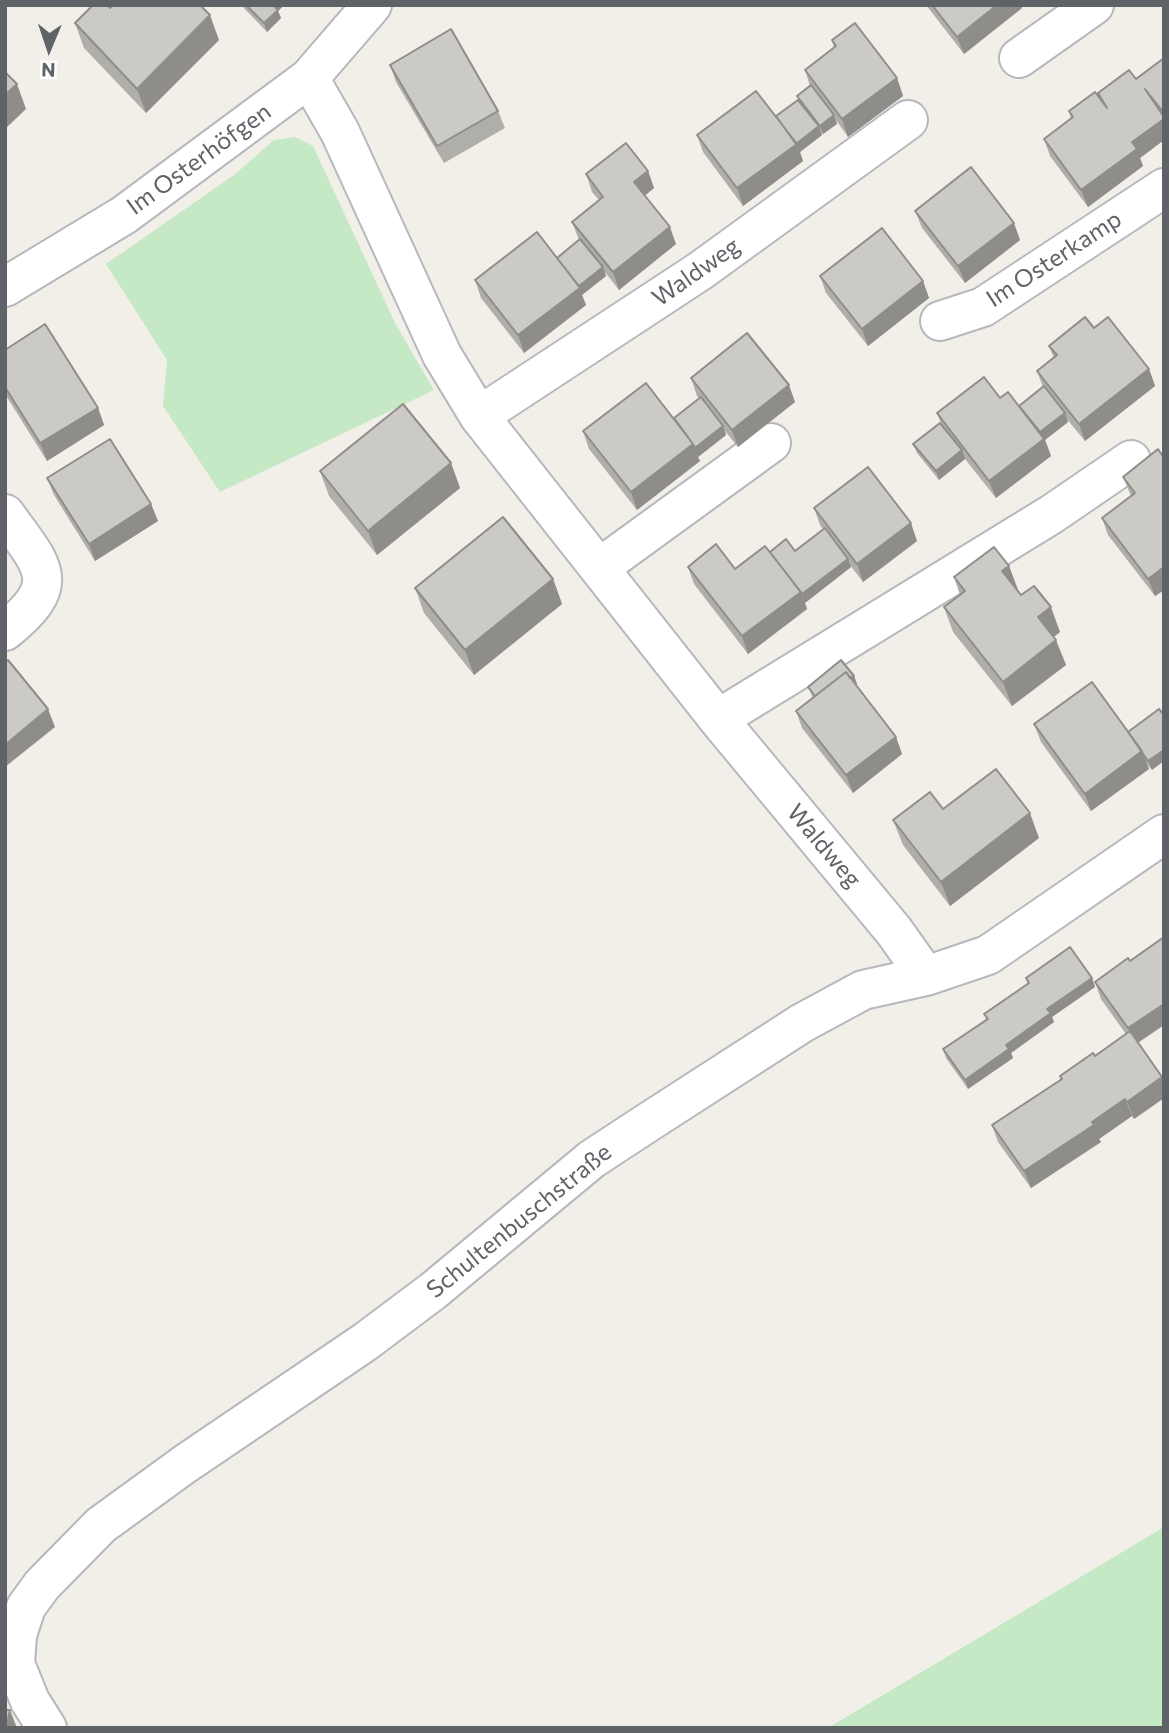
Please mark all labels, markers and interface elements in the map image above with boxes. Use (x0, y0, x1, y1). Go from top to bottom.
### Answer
north arrow (14, 14, 84, 84)
text: N (41, 59, 56, 82)
street label: Im Osterhöfgen (121, 97, 277, 221)
street label: Im Osterkamp (981, 205, 1127, 313)
street label: Waldweg (647, 231, 745, 313)
street label: Waldweg (781, 798, 867, 894)
street label: Schultenbuschstraße (421, 1138, 617, 1304)

